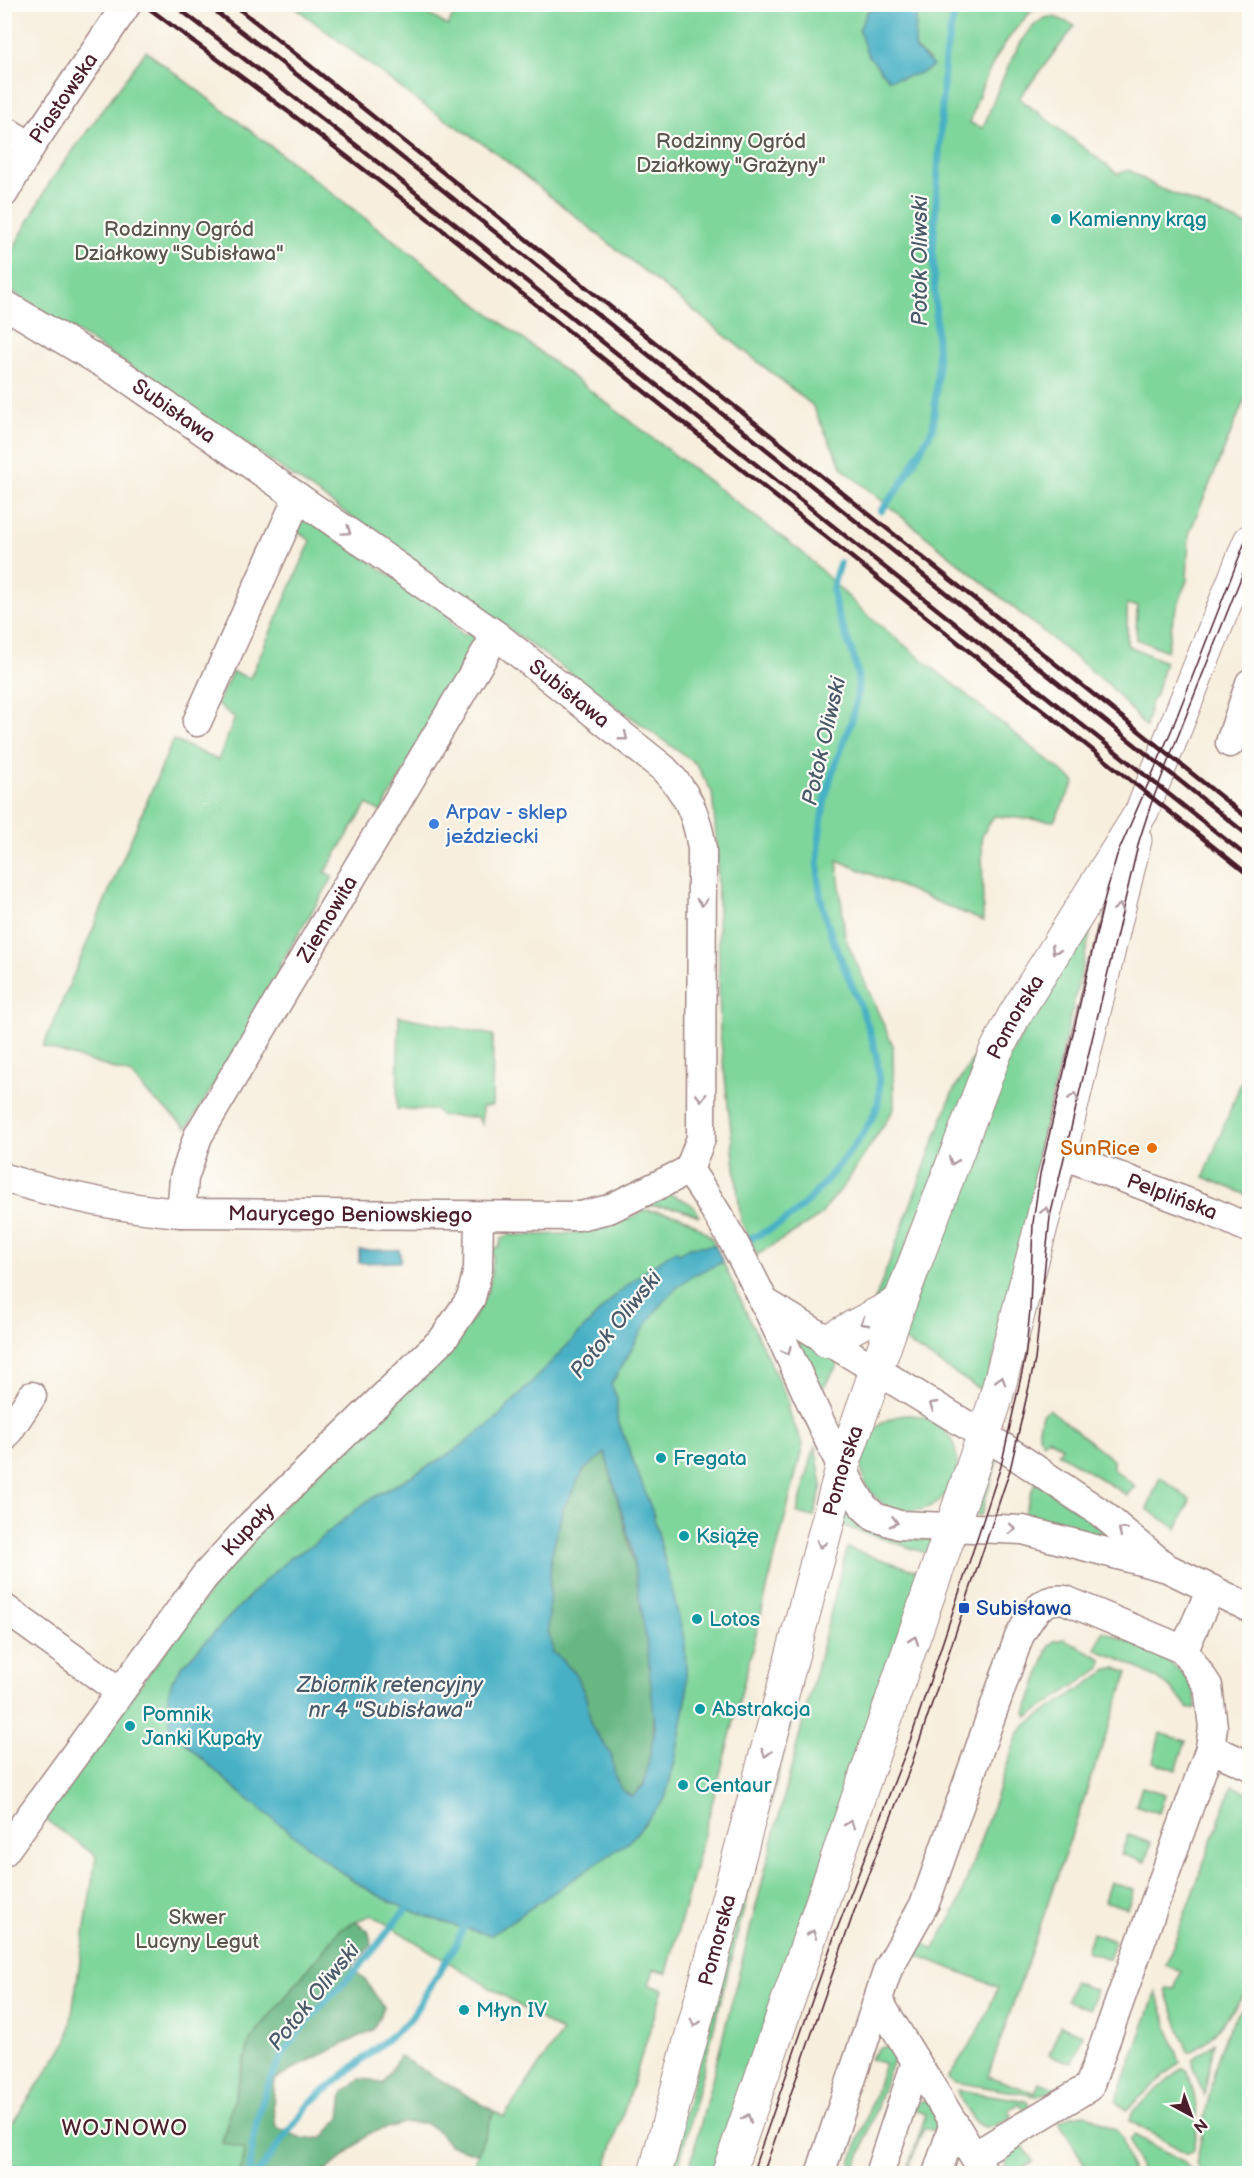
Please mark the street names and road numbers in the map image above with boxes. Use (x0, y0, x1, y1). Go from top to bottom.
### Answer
street label: Piastowska (24, 48, 103, 149)
street label: Subisława (127, 374, 220, 449)
street label: Subisława (524, 654, 614, 733)
street label: Ziemowita (292, 871, 363, 968)
street label: Pomorska (982, 970, 1050, 1064)
street label: Pelplińska (1123, 1168, 1221, 1226)
street label: Maurycego Beniowskiego (228, 1201, 473, 1228)
street label: Pomorska (818, 1422, 869, 1519)
street label: Kupały (217, 1497, 280, 1562)
street label: Pomorska (693, 1892, 741, 1989)

